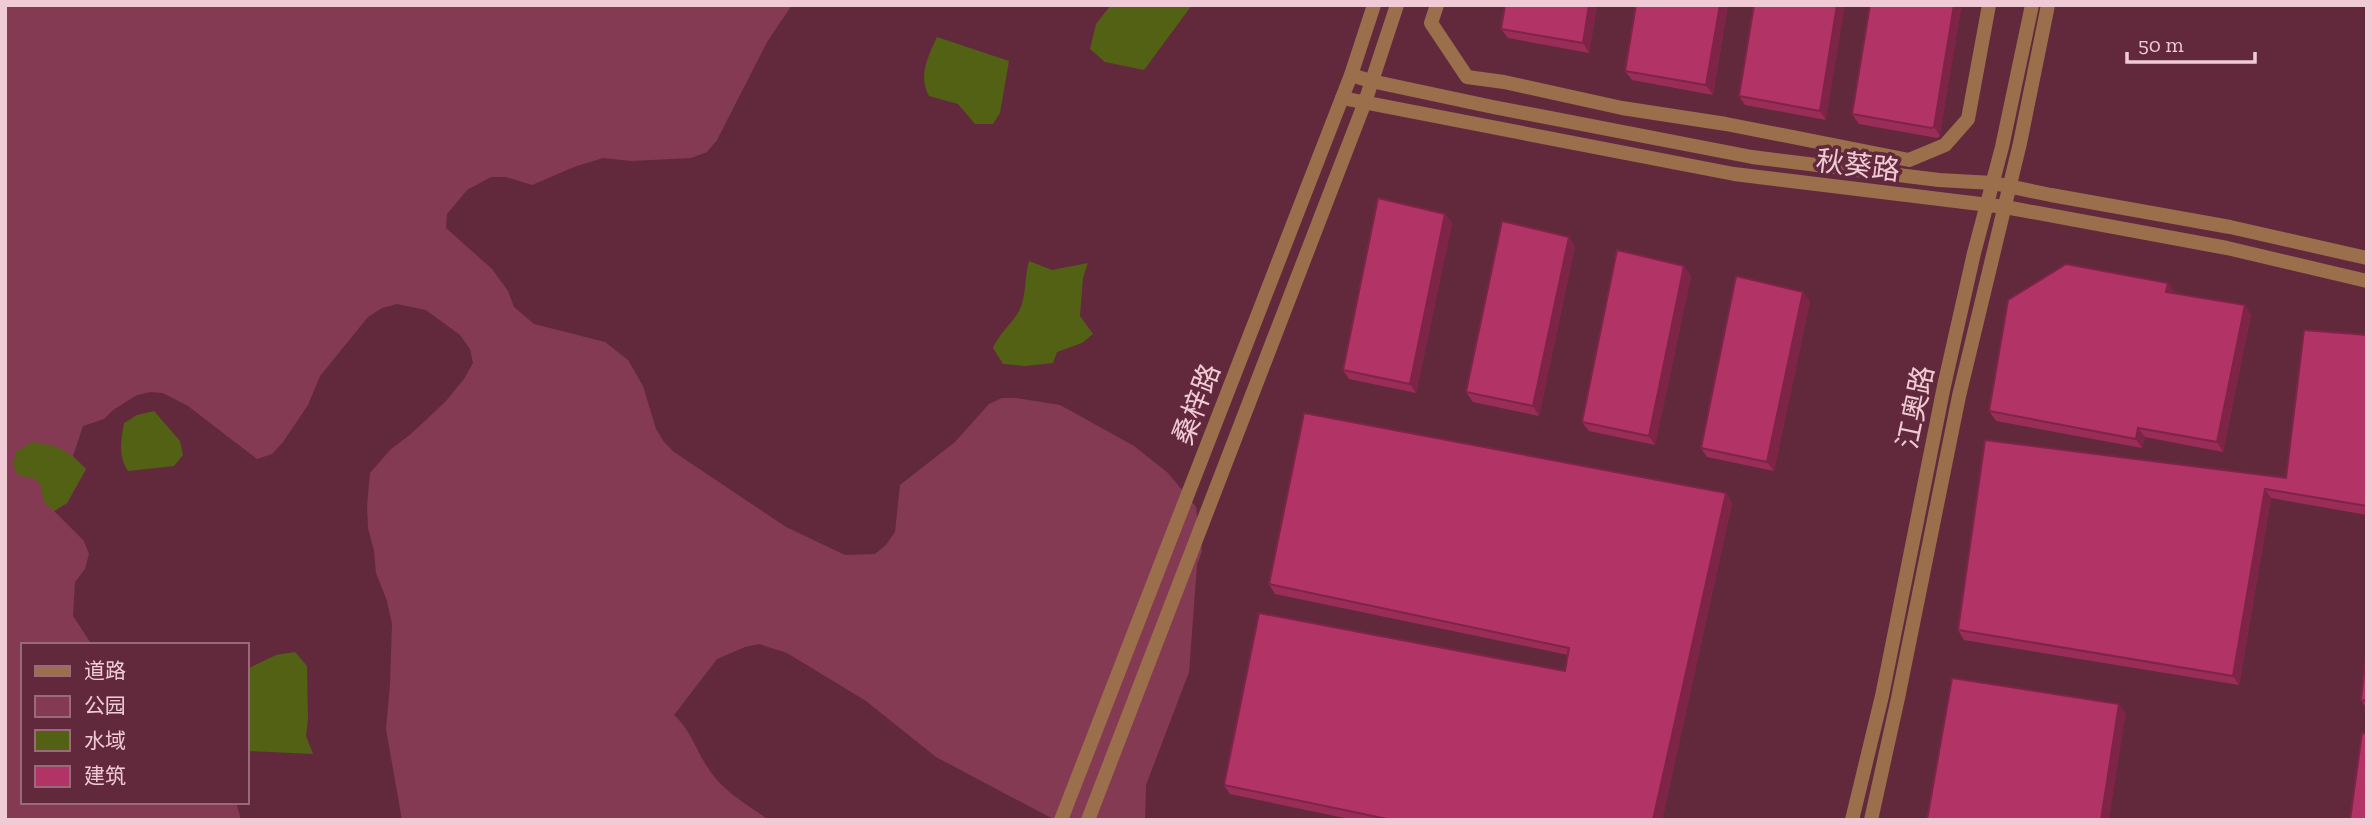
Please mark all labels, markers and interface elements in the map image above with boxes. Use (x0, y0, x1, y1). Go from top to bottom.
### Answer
scale bar (2127, 21, 2255, 65)
text: 50 m (2138, 32, 2184, 57)
street label: 秋葵路 (1814, 144, 1902, 187)
street label: 桑梓路 (1166, 359, 1227, 449)
street label: 江奥路 (1891, 363, 1940, 452)
legend (21, 643, 248, 804)
text: 道路 (84, 658, 126, 683)
text: 公园 (84, 693, 126, 718)
text: 水域 (84, 728, 126, 753)
text: 建筑 (84, 763, 126, 788)

